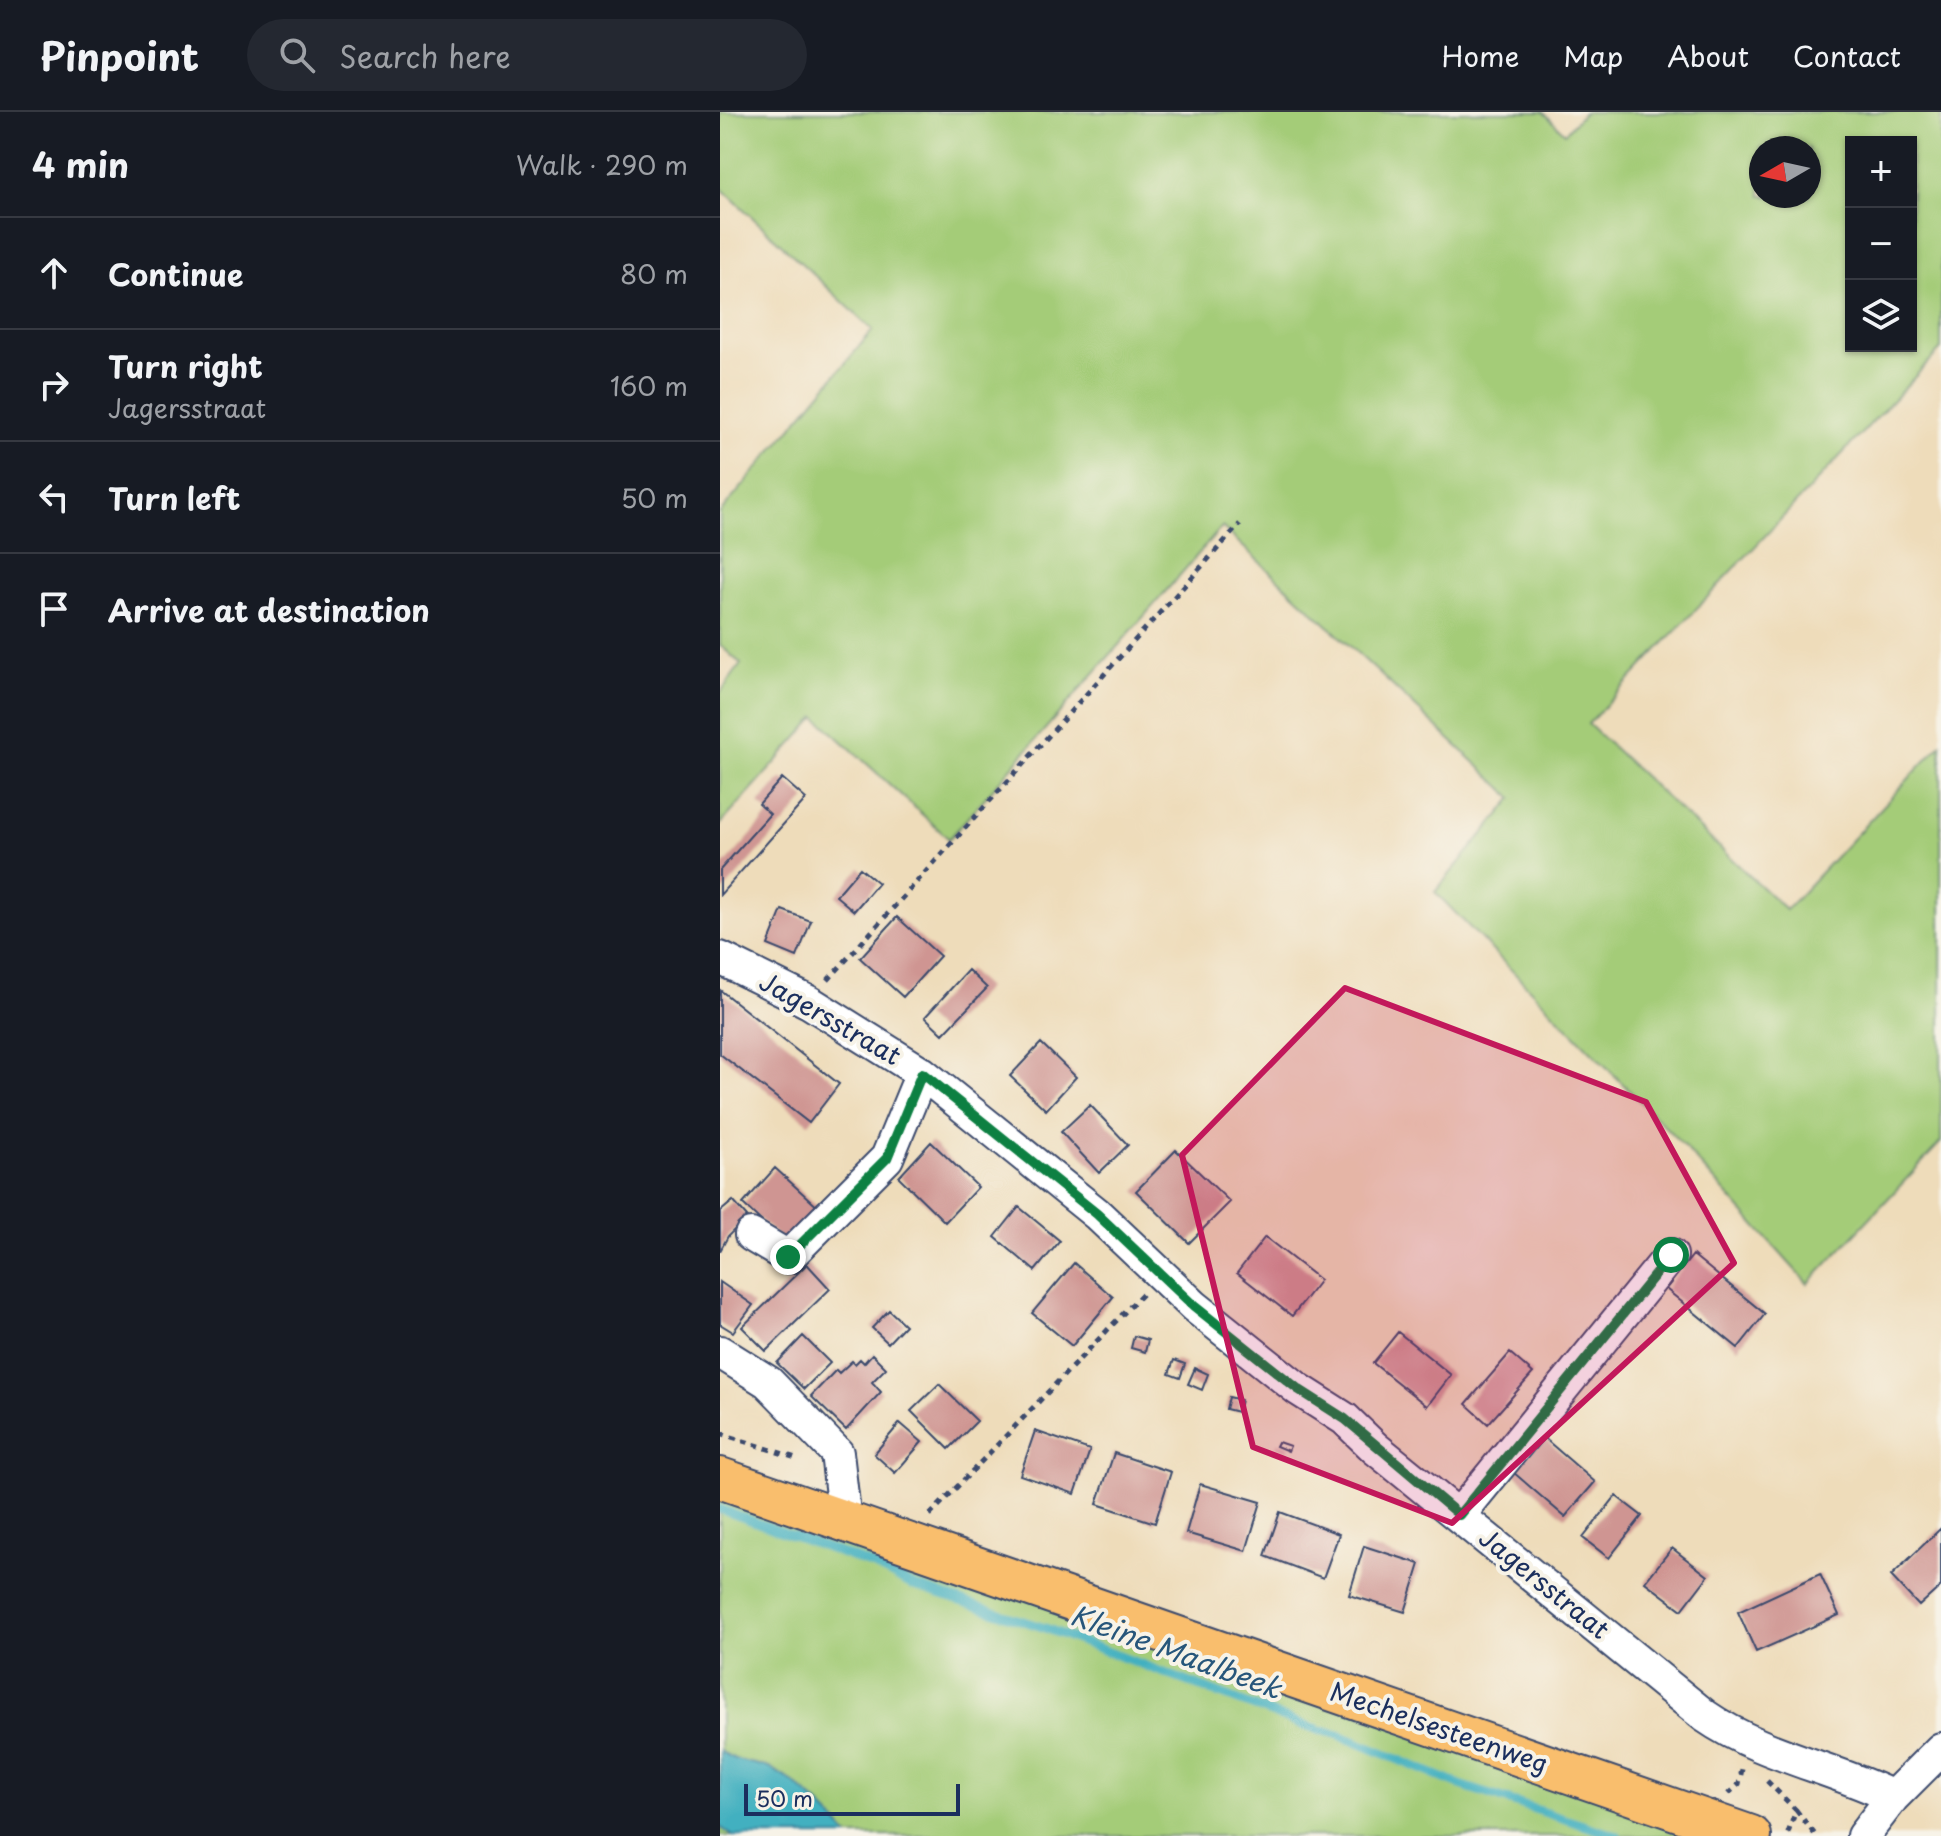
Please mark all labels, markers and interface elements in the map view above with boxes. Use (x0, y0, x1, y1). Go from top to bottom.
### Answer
search box (247, 19, 807, 91)
text: Pinpoint (40, 27, 199, 84)
icon: search (275, 33, 319, 77)
text: Search here (339, 33, 511, 78)
text: Home (1441, 34, 1519, 77)
text: Map (1563, 34, 1623, 77)
text: About (1667, 34, 1749, 77)
text: Contact (1793, 34, 1901, 77)
north arrow (1749, 136, 1821, 208)
map controls (1845, 136, 1917, 352)
button: + (1845, 136, 1917, 208)
text: 4 min (32, 138, 129, 190)
text: Walk · 290 m (516, 145, 688, 184)
button: − (1845, 208, 1917, 280)
icon: ahead (32, 251, 76, 295)
text: Continue (108, 251, 243, 296)
text: 80 m (620, 254, 688, 293)
button: layers (1845, 280, 1917, 352)
text: Turn right (108, 343, 263, 388)
icon: right (32, 363, 76, 407)
text: 160 m (610, 366, 688, 405)
text: Jagersstraat (108, 388, 266, 427)
icon: left (32, 475, 76, 519)
text: Turn left (108, 475, 240, 520)
text: 50 m (621, 478, 688, 517)
icon: arrive (32, 587, 76, 631)
text: Arrive at destination (108, 587, 430, 632)
street label: Jagersstraat (753, 961, 909, 1074)
route start (1653, 1237, 1689, 1273)
route end (770, 1239, 806, 1275)
street label: Jagersstraat (1471, 1518, 1619, 1648)
water label: Kleine Maalbeek (1065, 1593, 1290, 1709)
street label: Mechelsesteenweg (1325, 1671, 1554, 1782)
scale bar (744, 1780, 960, 1816)
text: 50 m (756, 1781, 813, 1814)

